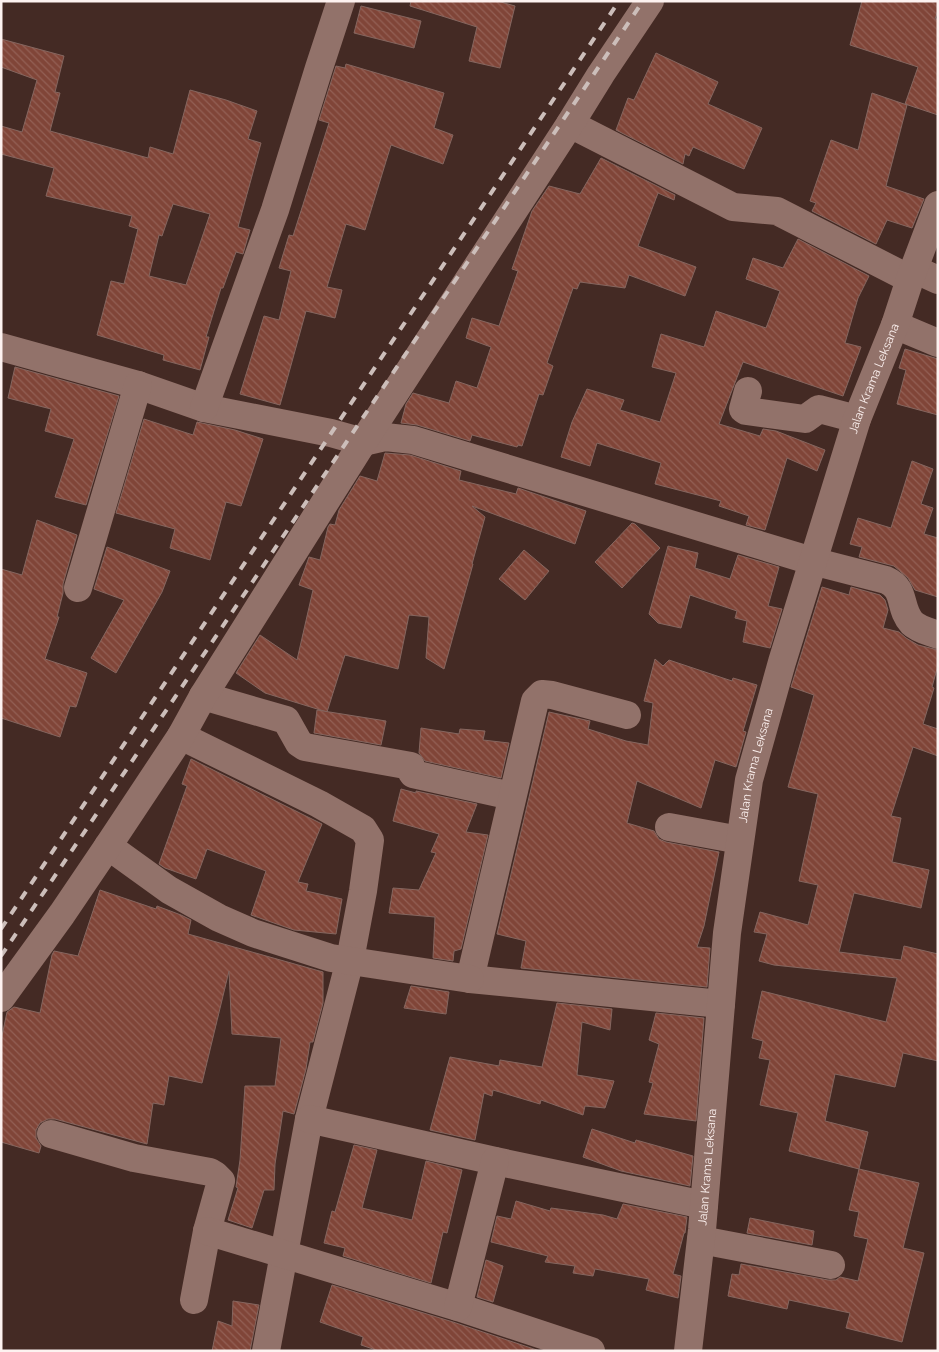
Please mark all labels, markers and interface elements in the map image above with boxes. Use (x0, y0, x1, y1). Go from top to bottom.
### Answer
street label: Jalan Krama Leksana (846, 321, 902, 435)
street label: Jalan Krama Leksana (736, 707, 776, 824)
street label: Jalan Krama Leksana (695, 1108, 719, 1226)

